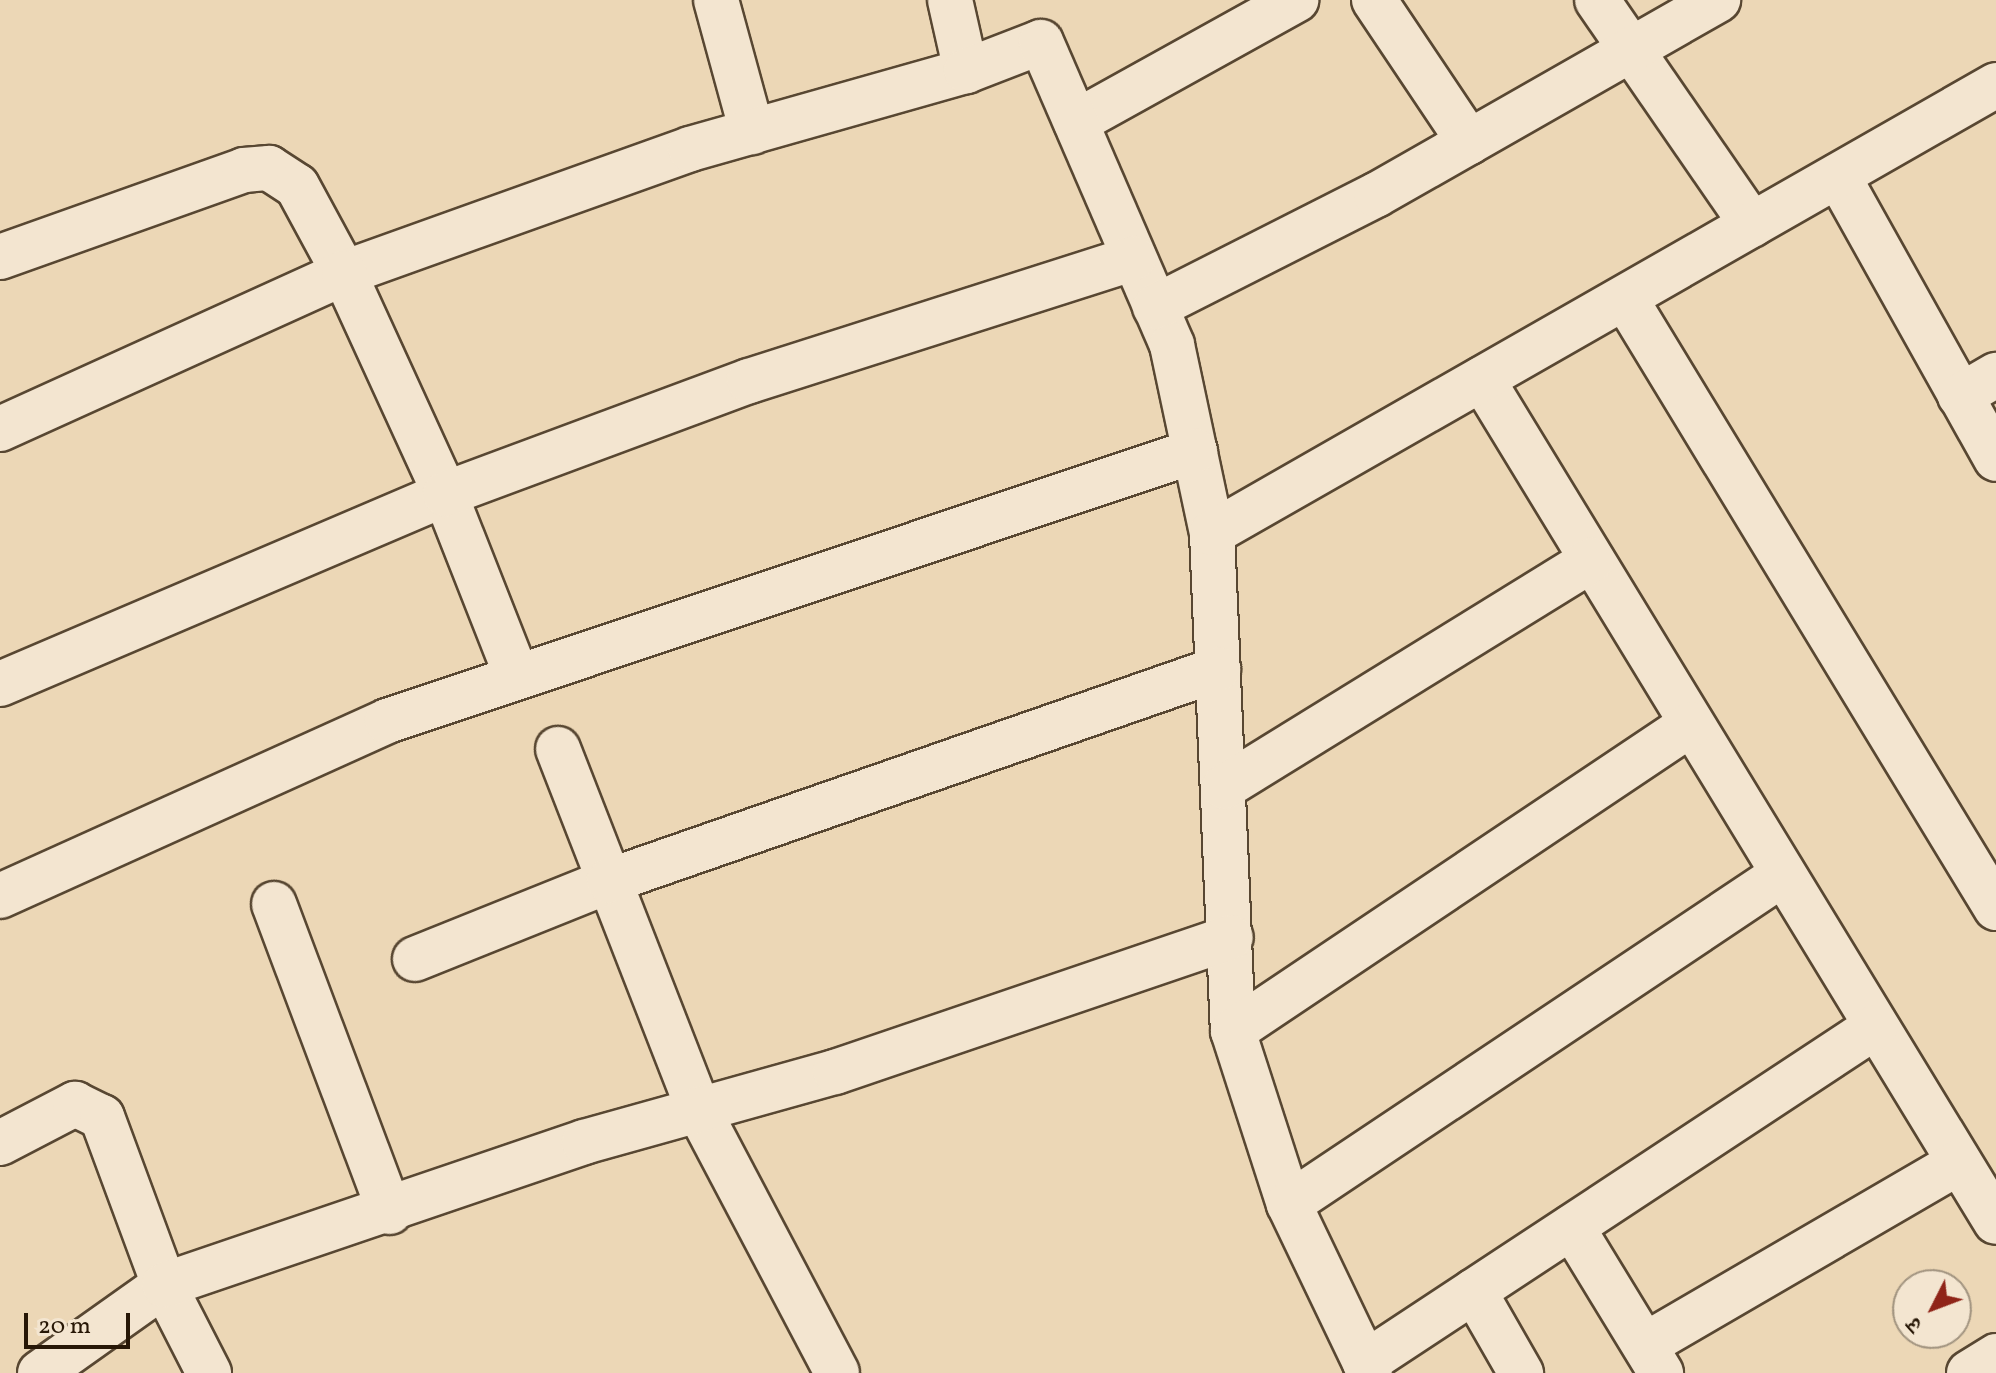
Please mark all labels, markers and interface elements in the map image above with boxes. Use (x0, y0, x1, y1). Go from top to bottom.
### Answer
north arrow (1892, 1269, 1972, 1349)
scale bar (28, 1297, 134, 1347)
text: 20 m (38, 1310, 91, 1344)
text: उ (1900, 1310, 1931, 1339)

